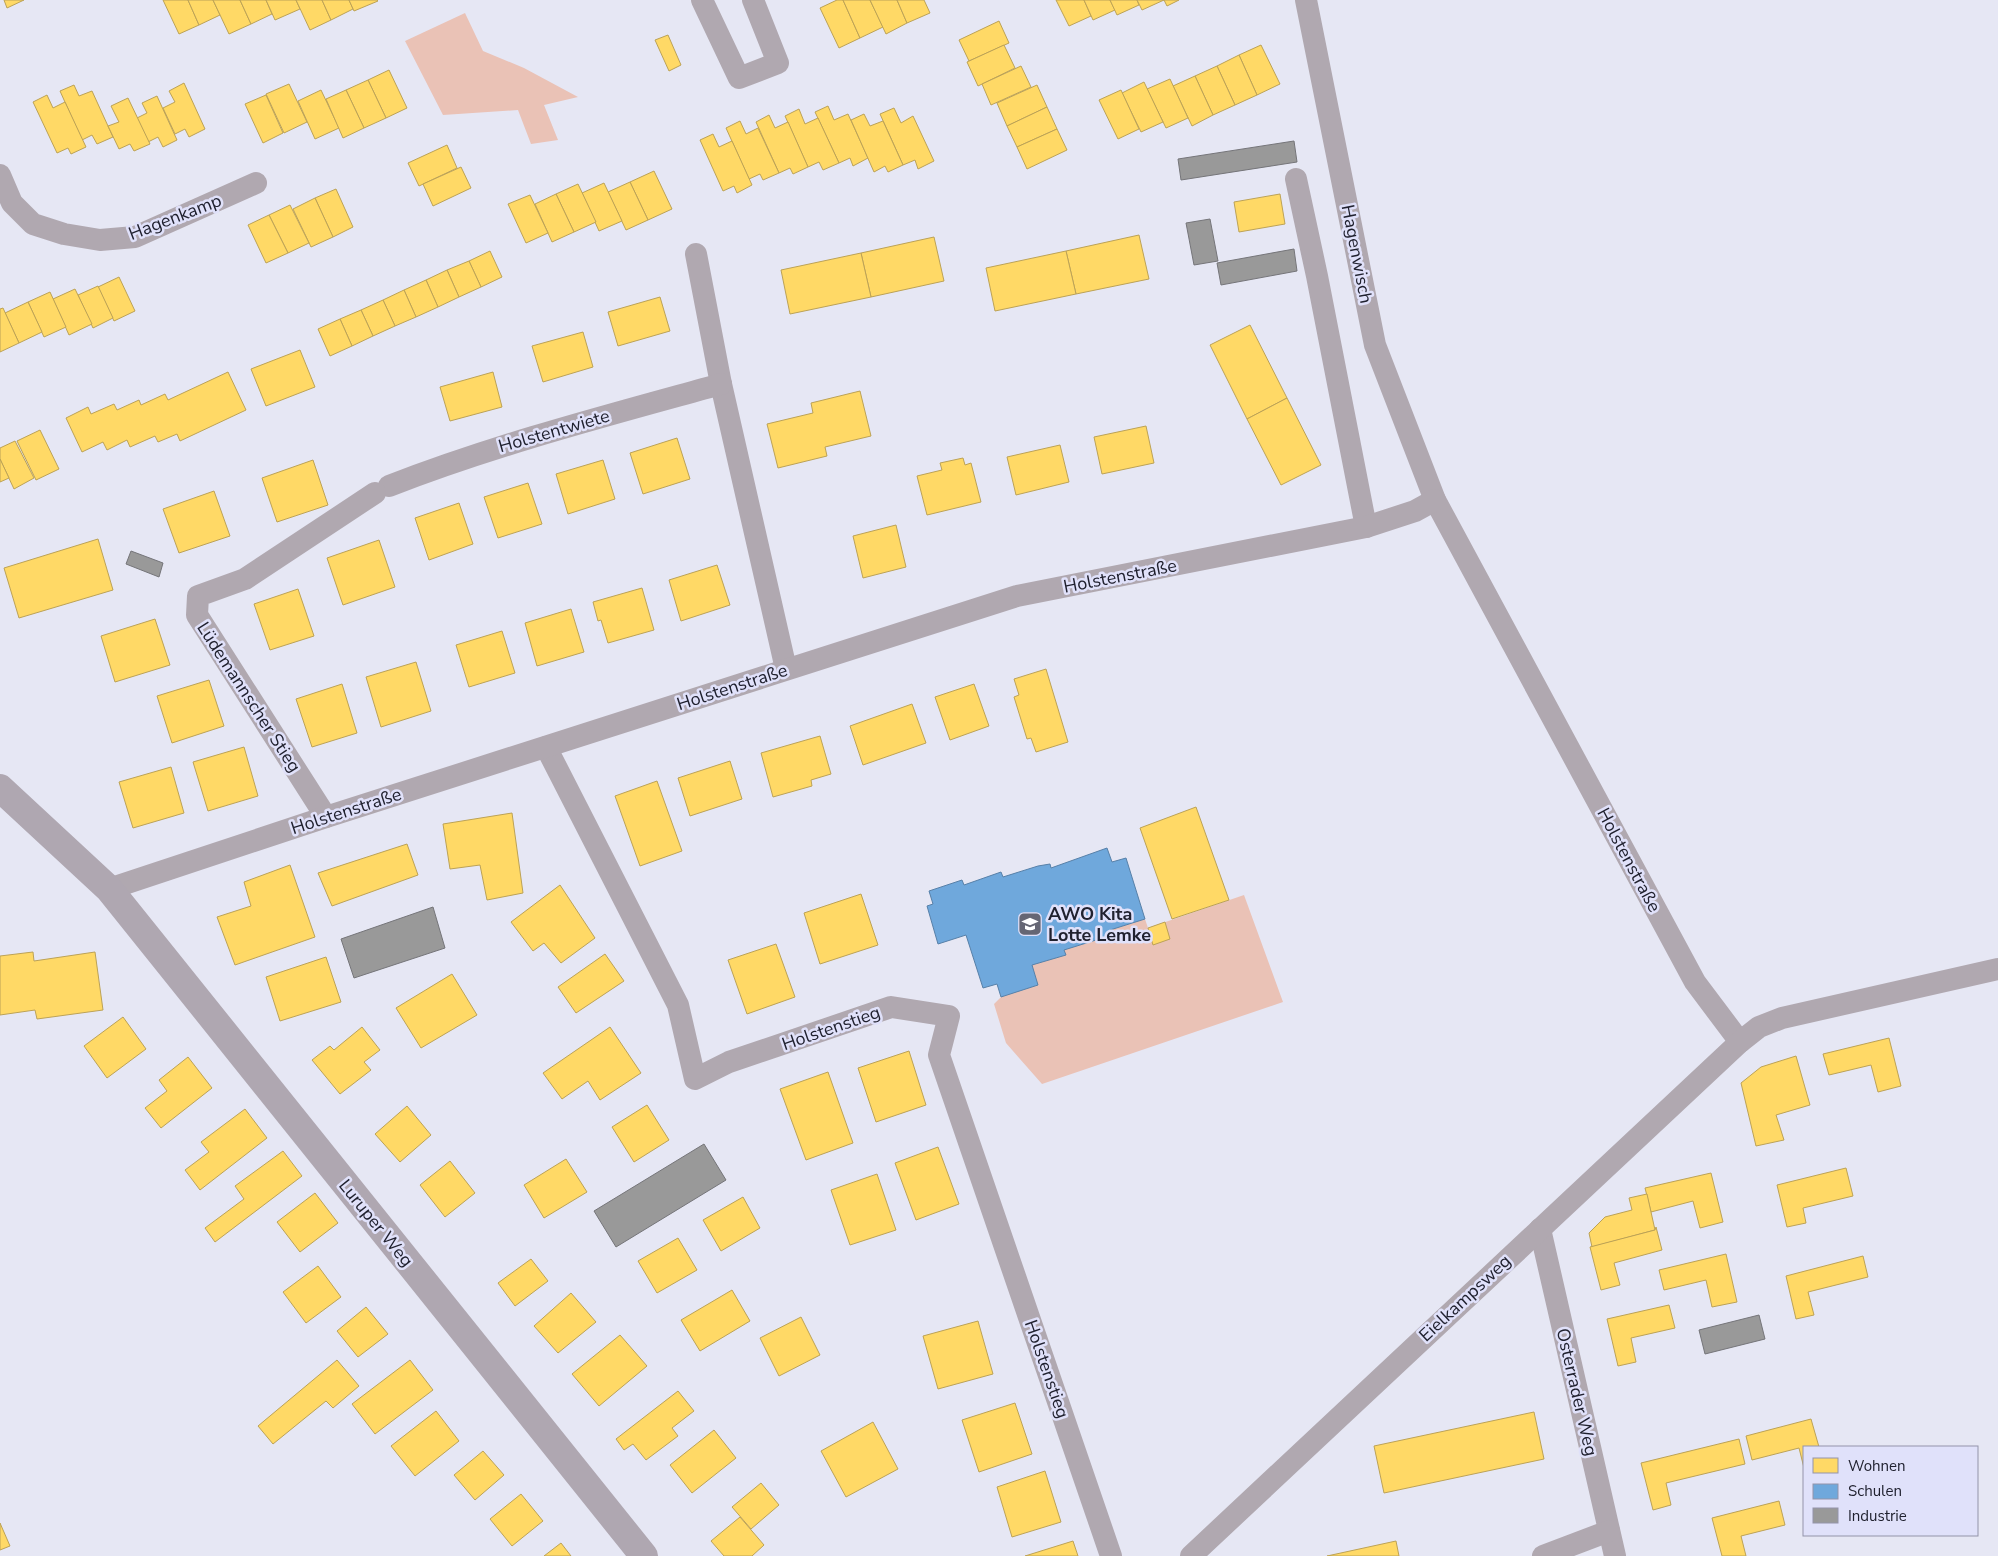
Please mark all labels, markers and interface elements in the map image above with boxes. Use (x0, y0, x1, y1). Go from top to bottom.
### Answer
street label: Hagenkamp (125, 188, 225, 246)
street label: Hagenwisch (1336, 203, 1378, 305)
street label: Holstentwiete (496, 404, 612, 458)
street label: Holstenstraße (1061, 553, 1179, 599)
street label: Lüdemannscher Stieg (191, 617, 307, 777)
street label: Holstenstraße (674, 658, 790, 716)
street label: Holstenstraße (288, 782, 404, 840)
street label: Holstenstraße (1591, 804, 1667, 916)
place label: AWO Kita Lotte Lemke (1048, 902, 1151, 947)
school or university icon: AWO Kita Lotte Lemke (1017, 911, 1043, 937)
street label: Holstenstieg (779, 1000, 883, 1056)
street label: Luruper Weg (333, 1174, 419, 1272)
street label: Eielkampsweg (1414, 1249, 1516, 1347)
street label: Holstenstieg (1019, 1317, 1075, 1421)
street label: Osterrader Weg (1551, 1326, 1603, 1458)
legend (1803, 1446, 1978, 1536)
text: Wohnen (1848, 1456, 1906, 1476)
text: Schulen (1848, 1481, 1902, 1501)
text: Industrie (1848, 1506, 1907, 1526)

